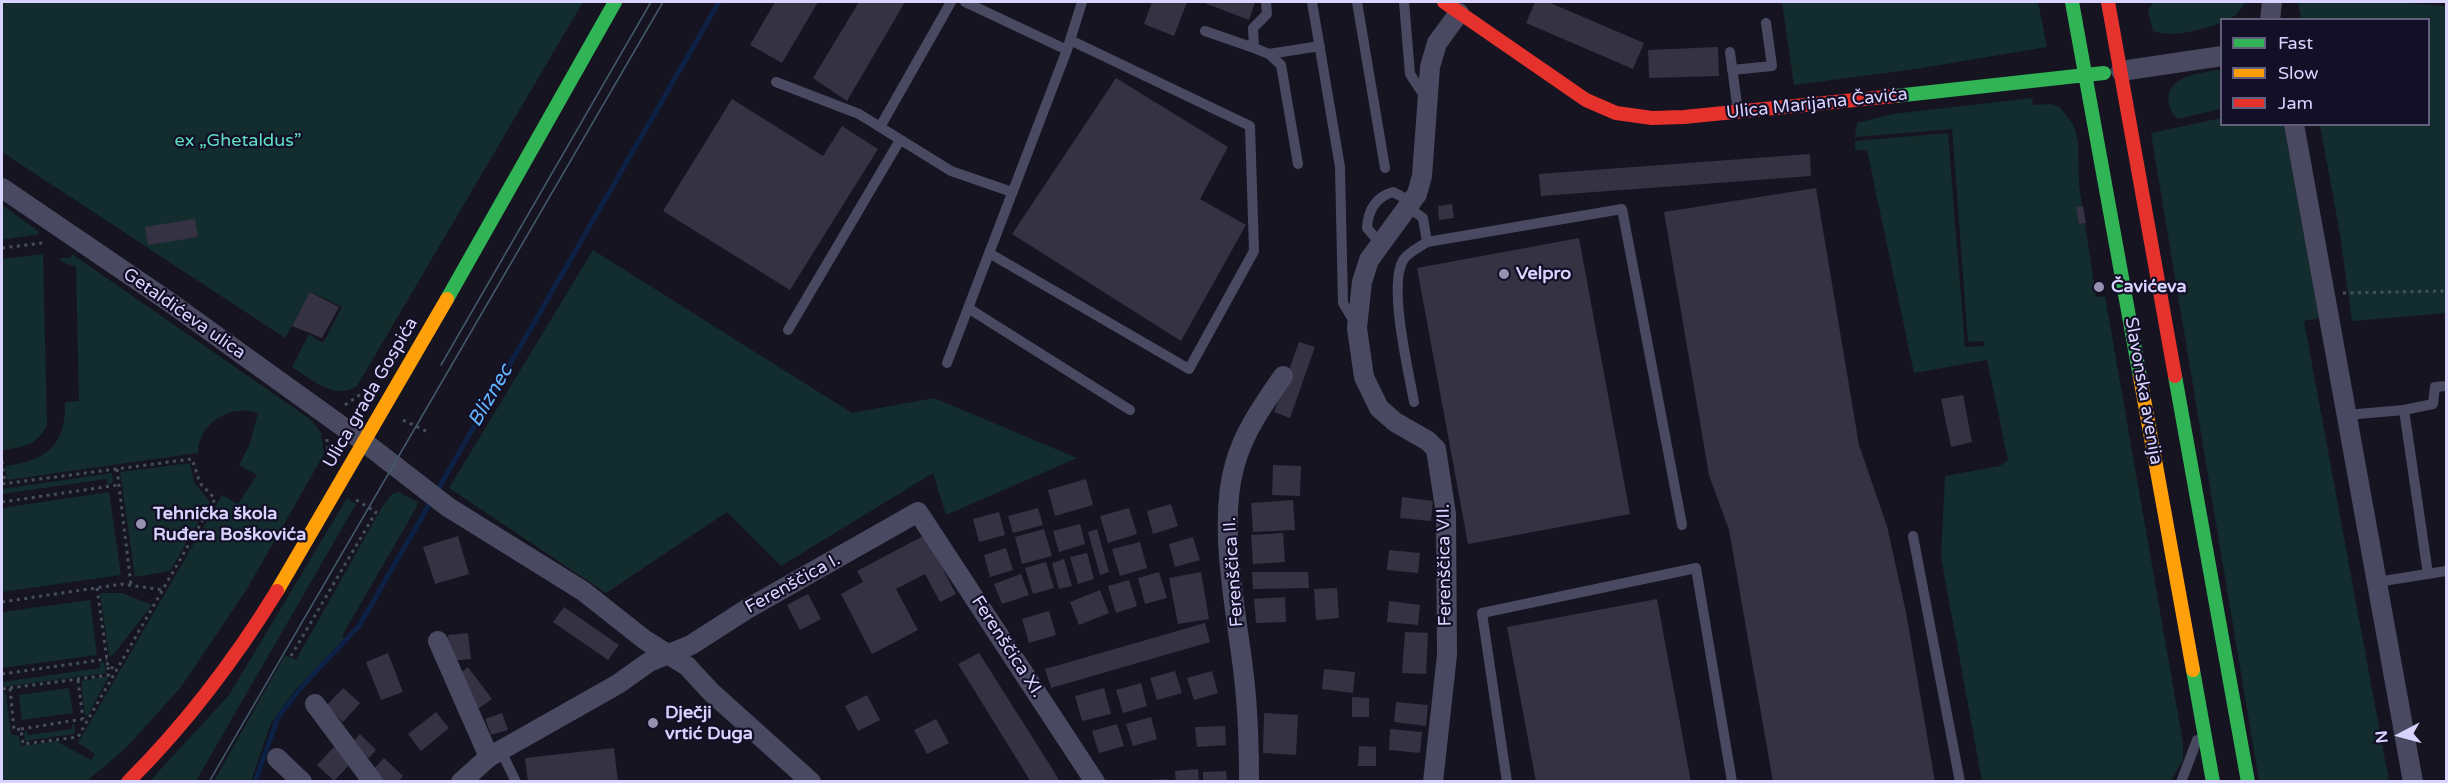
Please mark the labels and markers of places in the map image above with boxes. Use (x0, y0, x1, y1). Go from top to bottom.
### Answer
place label: Velpro (1516, 263, 1571, 285)
marker: Velpro (1497, 267, 1511, 281)
place label: Čavićeva (2111, 276, 2187, 298)
marker: Čavićeva (2092, 280, 2106, 294)
place label: Tehnička škola Ruđera Boškovića (153, 503, 306, 546)
marker: Tehnička škola Ruđera Boškovića (134, 517, 148, 531)
place label: Dječji vrtić Duga (665, 702, 753, 744)
marker: Dječji vrtić Duga (646, 716, 660, 730)

